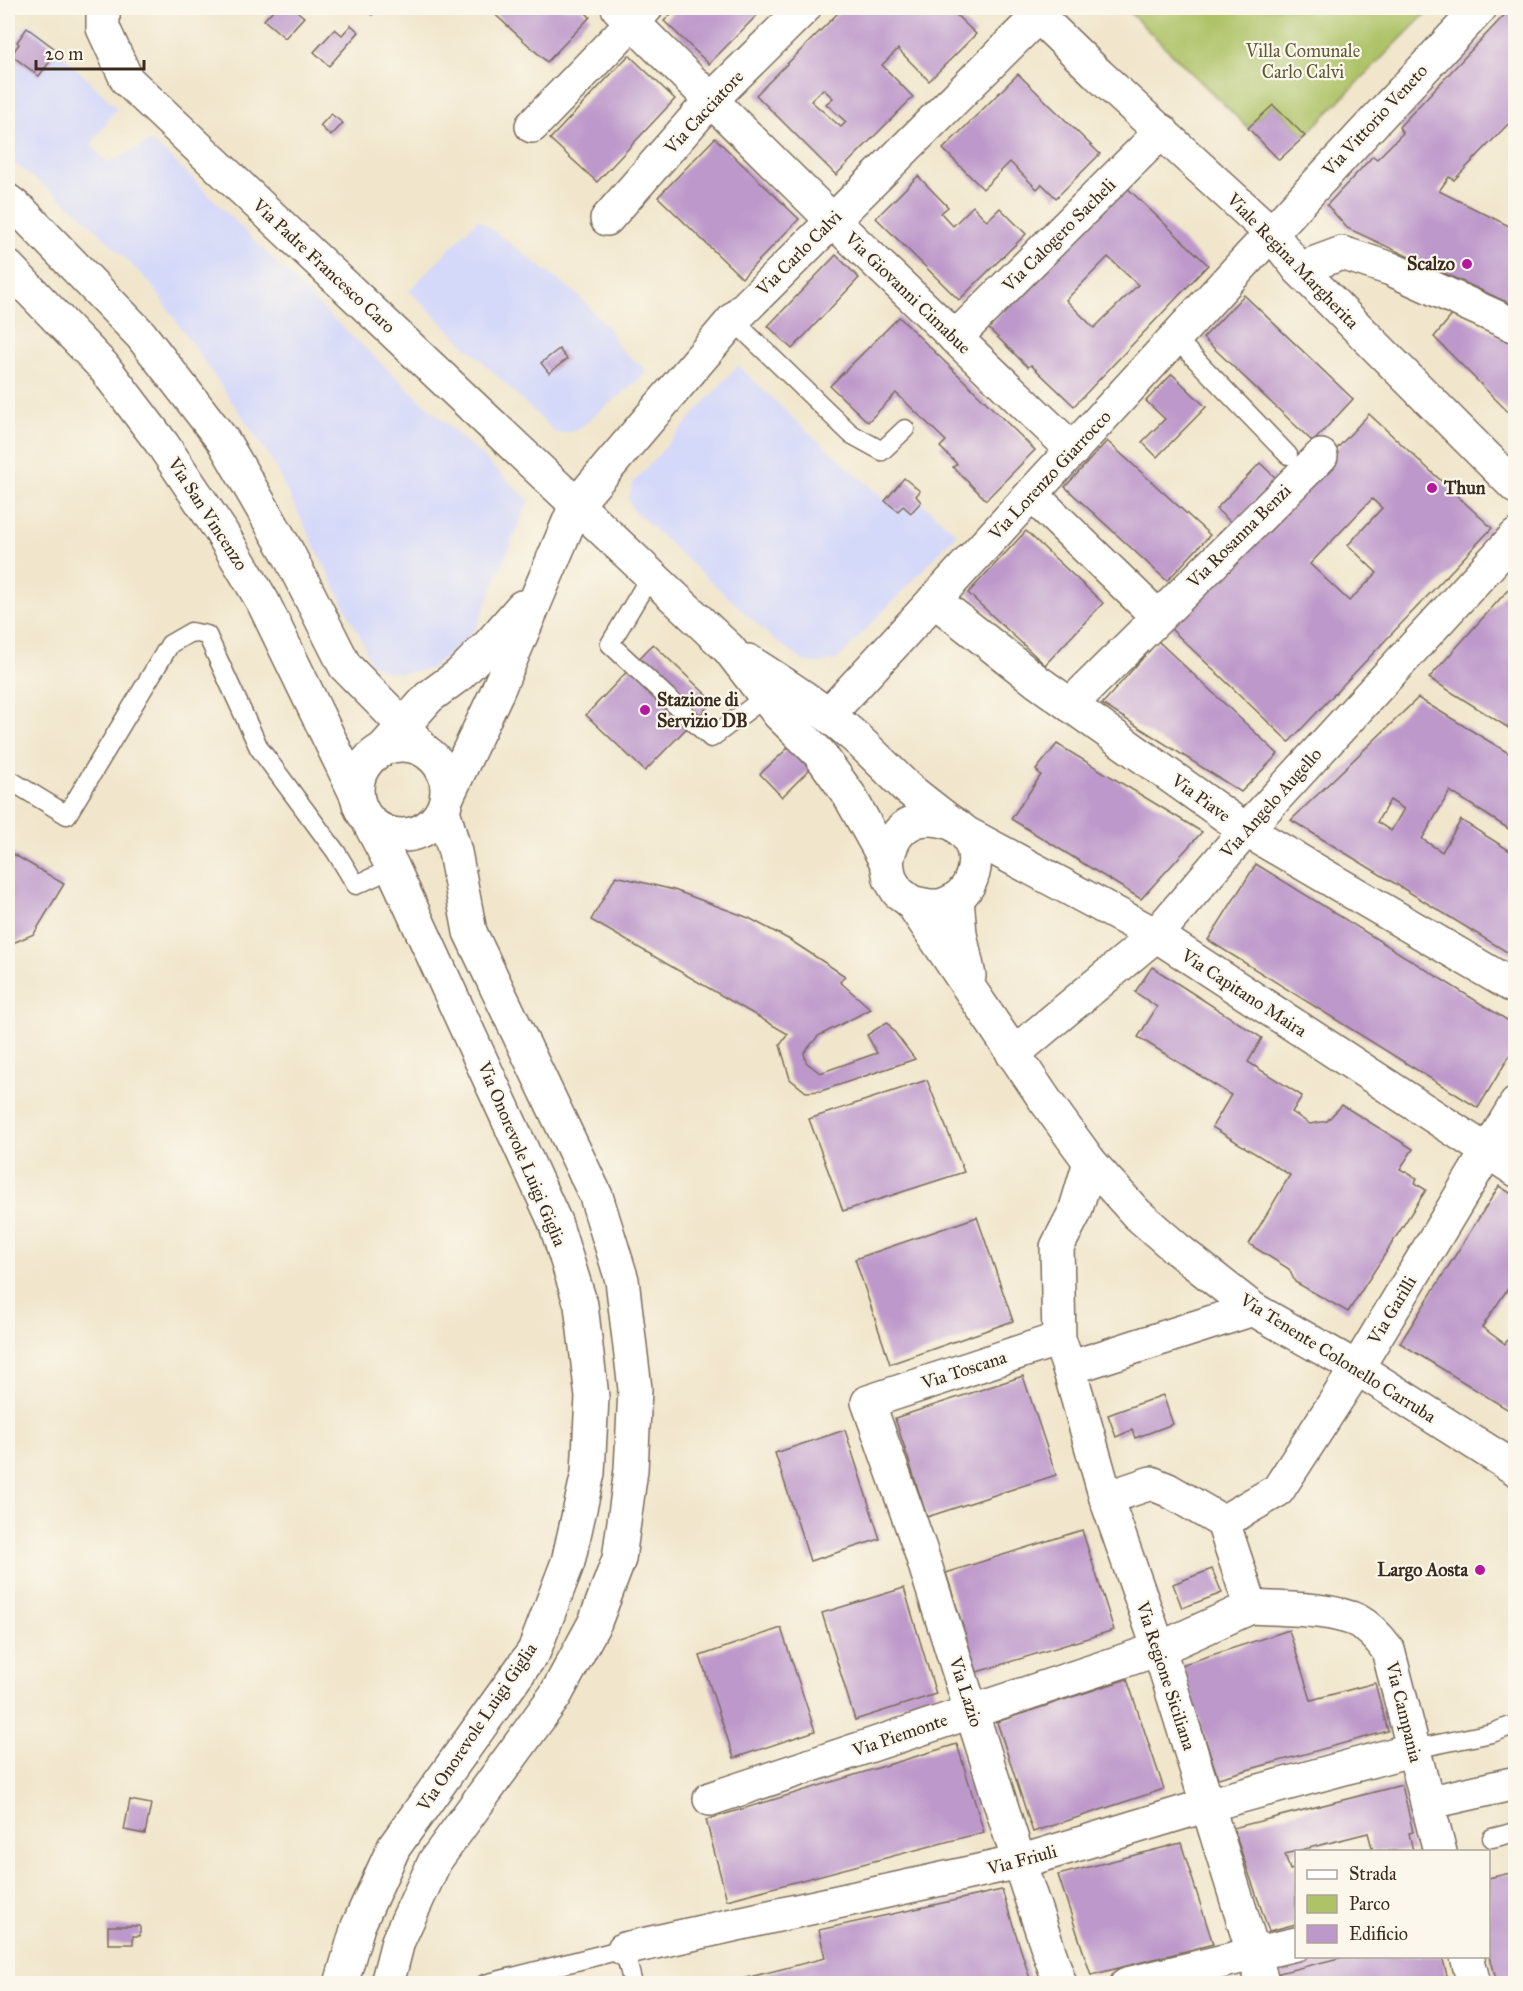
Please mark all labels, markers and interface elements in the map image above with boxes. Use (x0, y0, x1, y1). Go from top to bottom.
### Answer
scale bar (36, 33, 144, 71)
park label: Villa Comunale Carlo Calvi (1245, 40, 1360, 83)
text: 20 m (45, 43, 83, 65)
street label: Via Vittorio Veneto (1317, 60, 1432, 181)
street label: Via Cacciatore (659, 66, 748, 159)
street label: Via Calogero Sacheli (997, 174, 1121, 298)
street label: Viale Regina Margherita (1221, 188, 1364, 334)
street label: Via Padre Francesco Caro (247, 193, 400, 338)
street label: Via Carlo Calvi (751, 206, 846, 301)
street label: Via Giovanni Cimabue (840, 227, 975, 359)
place label: Scalzo (1407, 253, 1455, 275)
marker: Scalzo (1460, 257, 1474, 271)
street label: Via Lorenzo Giarrocco (984, 406, 1116, 545)
street label: Via San Vincenzo (163, 453, 253, 575)
place label: Thun (1443, 477, 1486, 499)
street label: Via Rosanna Benzi (1182, 479, 1296, 593)
marker: Thun (1425, 481, 1439, 495)
place label: Stazione di Servizio DB (657, 689, 748, 732)
marker: Stazione di Servizio DB (638, 703, 652, 717)
street label: Via Angelo Augello (1215, 743, 1327, 864)
street label: Via Piave (1166, 769, 1235, 827)
street label: Via Capitano Maira (1176, 944, 1311, 1042)
street label: Via Onorevole Luigi Giglia (472, 1057, 571, 1250)
street label: Via Garilli (1362, 1272, 1421, 1349)
street label: Via Tenente Colonello Carruba (1235, 1288, 1440, 1428)
street label: Via Toscana (918, 1346, 1010, 1394)
place label: Largo Aosta (1377, 1559, 1468, 1582)
marker: Largo Aosta (1473, 1563, 1487, 1577)
street label: Via Regione Siciliana (1130, 1598, 1201, 1754)
street label: Via Onorevole Luigi Giglia (412, 1638, 543, 1817)
street label: Via Lazio (944, 1653, 988, 1730)
street label: Via Campania (1381, 1658, 1427, 1765)
street label: Via Piemonte (848, 1708, 951, 1762)
street label: Via Friuli (984, 1840, 1059, 1880)
legend (1295, 1850, 1490, 1958)
text: Strada (1349, 1863, 1397, 1885)
text: Parco (1349, 1893, 1390, 1915)
text: Edificio (1349, 1923, 1408, 1945)

